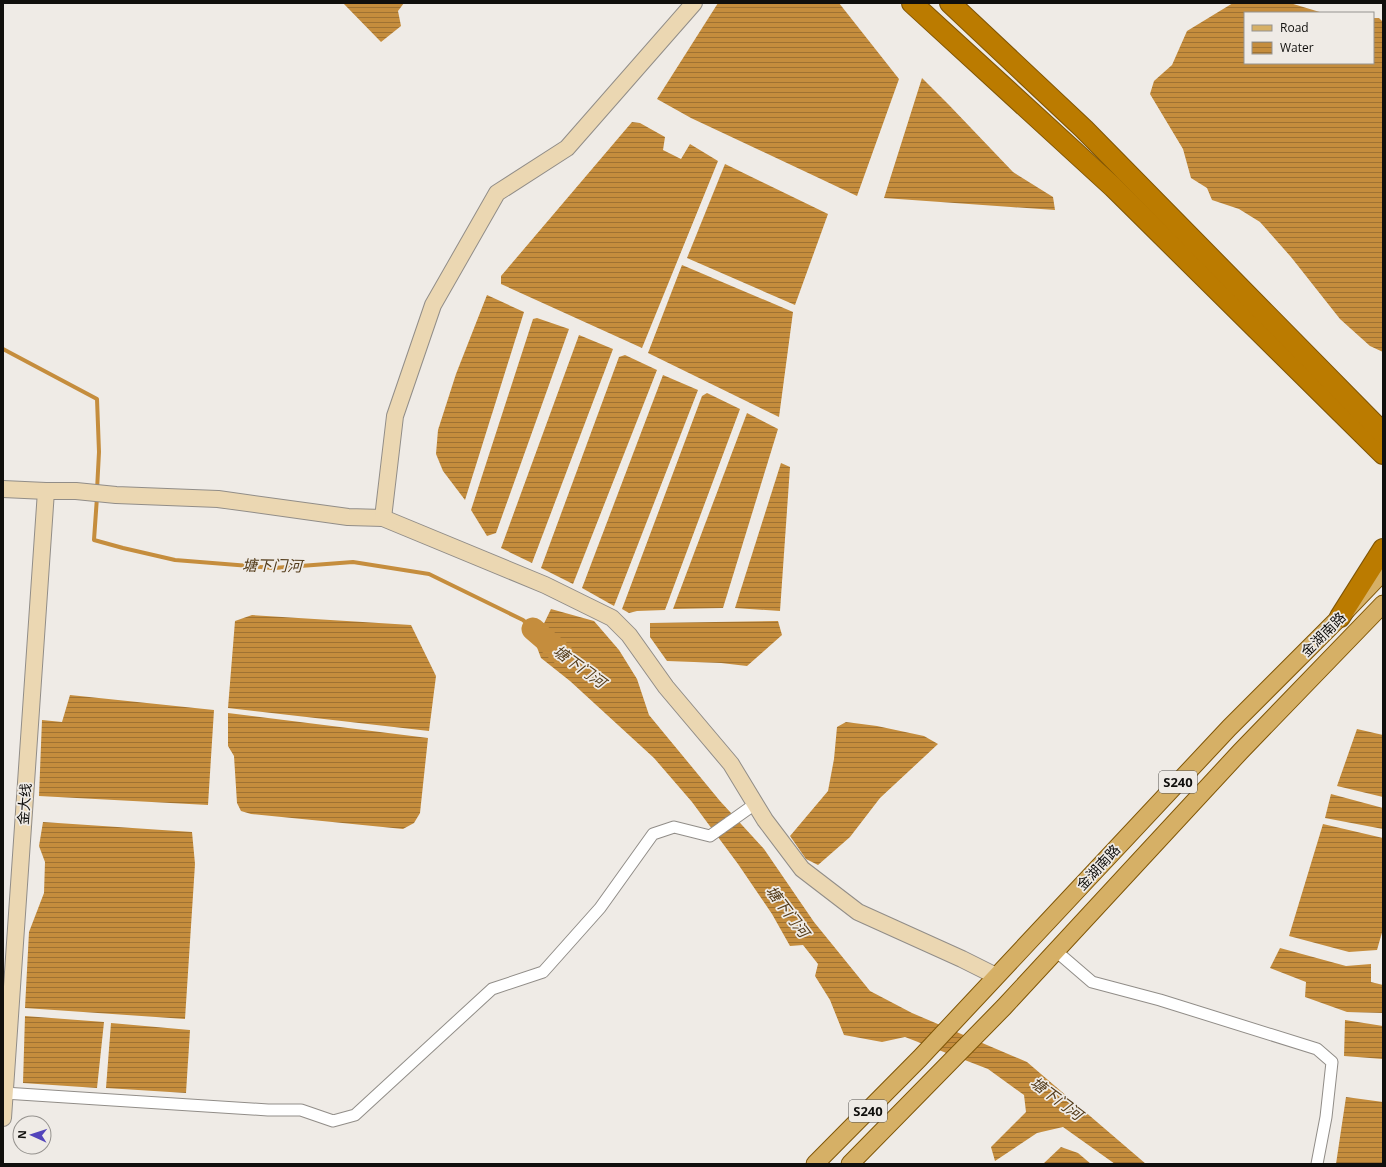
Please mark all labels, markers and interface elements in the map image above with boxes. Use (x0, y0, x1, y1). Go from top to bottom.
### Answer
legend (1244, 12, 1374, 64)
text: Road (1280, 19, 1309, 36)
text: Water (1280, 39, 1314, 56)
water label: 塘下门河 (242, 554, 305, 576)
street label: 金湖南路 (1296, 607, 1350, 661)
water label: 塘下门河 (550, 640, 613, 693)
road number: S240 (1159, 771, 1197, 793)
street label: 金大线 (13, 782, 35, 826)
street label: 金湖南路 (1072, 840, 1124, 894)
water label: 塘下门河 (762, 881, 816, 943)
water label: 塘下门河 (1027, 1072, 1089, 1126)
road number: S240 (849, 1100, 887, 1122)
north arrow (12, 1115, 52, 1155)
text: N (14, 1130, 29, 1139)

